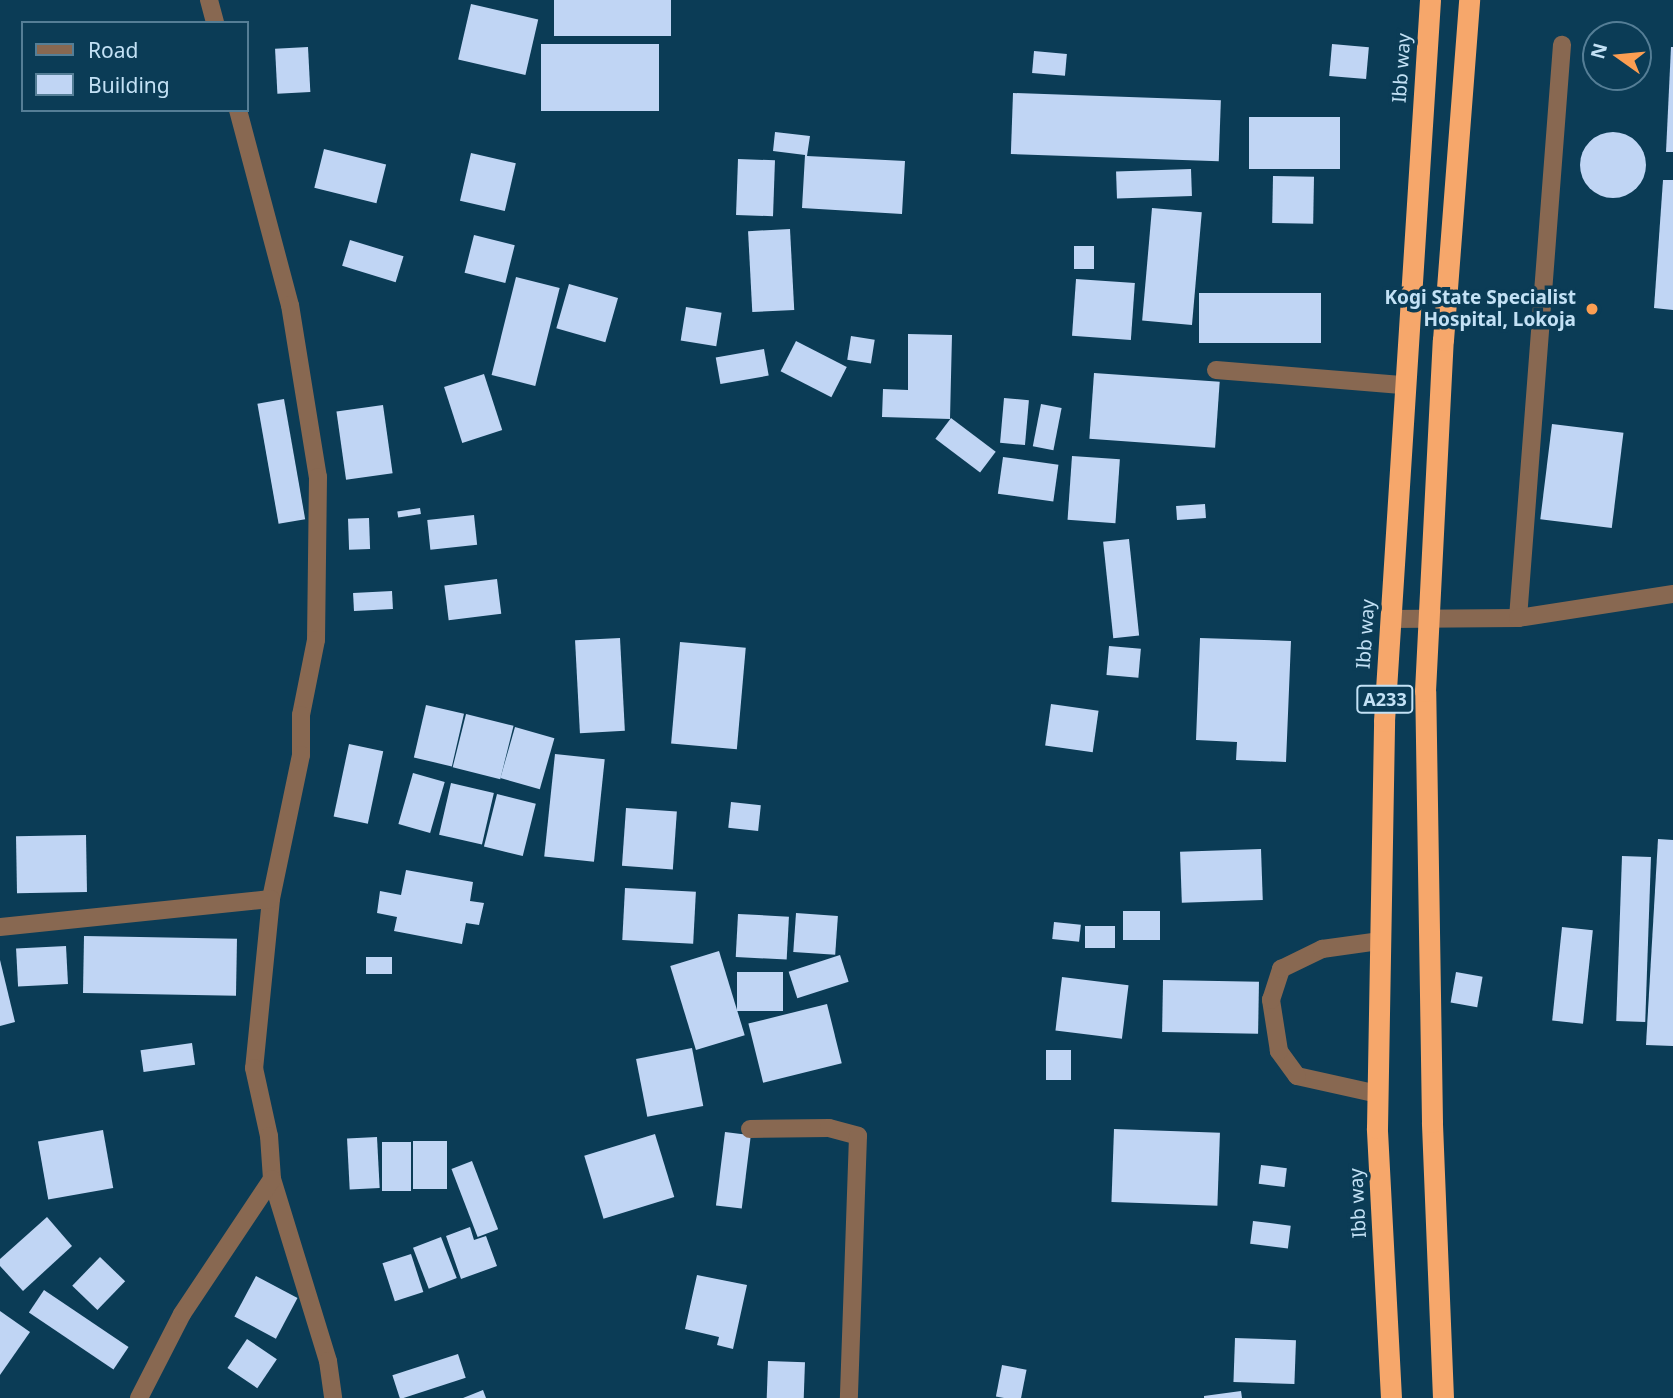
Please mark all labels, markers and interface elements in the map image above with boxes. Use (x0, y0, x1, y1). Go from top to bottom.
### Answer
legend (21, 21, 248, 112)
north arrow (1582, 21, 1652, 91)
street label: Ibb way (1388, 32, 1416, 104)
text: Road (88, 36, 138, 64)
text: N (1584, 40, 1613, 62)
text: Building (88, 71, 170, 99)
place label: Kogi State Specialist Hospital, Lokoja (1384, 287, 1576, 331)
marker: Kogi State Specialist Hospital, Lokoja (1582, 299, 1602, 319)
street label: Ibb way (1352, 598, 1380, 670)
road number: A233 (1355, 684, 1415, 714)
street label: Ibb way (1345, 1167, 1371, 1239)

